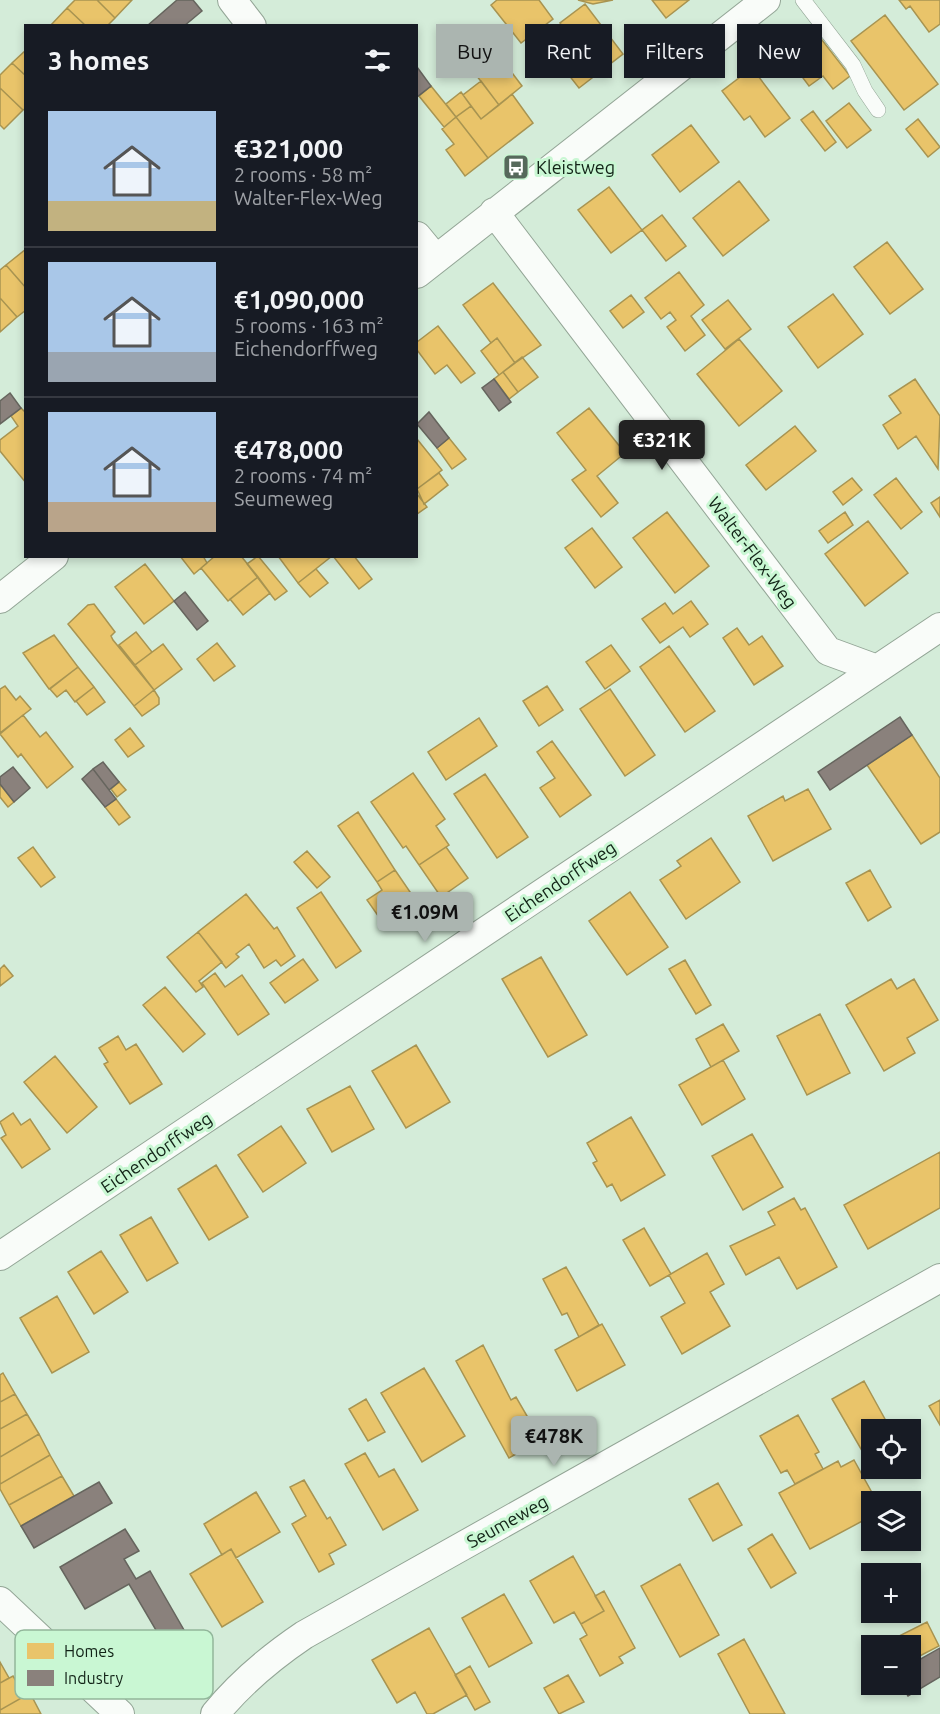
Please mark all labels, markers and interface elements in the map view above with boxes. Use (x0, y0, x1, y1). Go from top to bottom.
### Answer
chip: Buy (436, 24, 513, 78)
chip: Rent (525, 24, 612, 78)
chip: Filters (624, 24, 725, 78)
chip: New (737, 24, 822, 78)
icon: filters (361, 44, 394, 77)
text: 3 homes (48, 46, 149, 75)
text: €321,000 (234, 134, 343, 163)
icon: home (96, 135, 168, 207)
bus stop icon: Kleistweg (501, 152, 531, 182)
place label: Kleistweg (536, 157, 615, 177)
text: 2 rooms · 58 m² (234, 163, 372, 186)
text: Walter-Flex-Weg (234, 186, 383, 209)
text: €1,090,000 (234, 285, 364, 314)
icon: home (96, 286, 168, 358)
text: 5 rooms · 163 m² (234, 314, 384, 337)
text: Eichendorffweg (234, 337, 378, 360)
pin: €321K (620, 420, 704, 471)
text: €321K (633, 428, 691, 451)
text: €478,000 (234, 435, 343, 464)
icon: home (96, 436, 168, 508)
text: 2 rooms · 74 m² (234, 464, 372, 487)
text: Seumeweg (234, 487, 333, 510)
street label: Walter-Flex-Weg (705, 492, 801, 612)
street label: Eichendorffweg (501, 836, 619, 926)
pin: €1.09M (376, 892, 474, 943)
text: €1.09M (391, 900, 459, 923)
street label: Eichendorffweg (97, 1107, 215, 1197)
pin: €478K (512, 1416, 596, 1467)
map controls (861, 1419, 921, 1695)
button: locate (861, 1419, 921, 1479)
text: €478K (525, 1424, 583, 1447)
street label: Seumeweg (463, 1491, 551, 1551)
button: layers (861, 1491, 921, 1551)
button: + (861, 1563, 921, 1623)
legend (15, 1630, 213, 1699)
button: − (861, 1635, 921, 1695)
text: Homes (64, 1642, 114, 1660)
text: Industry (64, 1669, 123, 1687)

